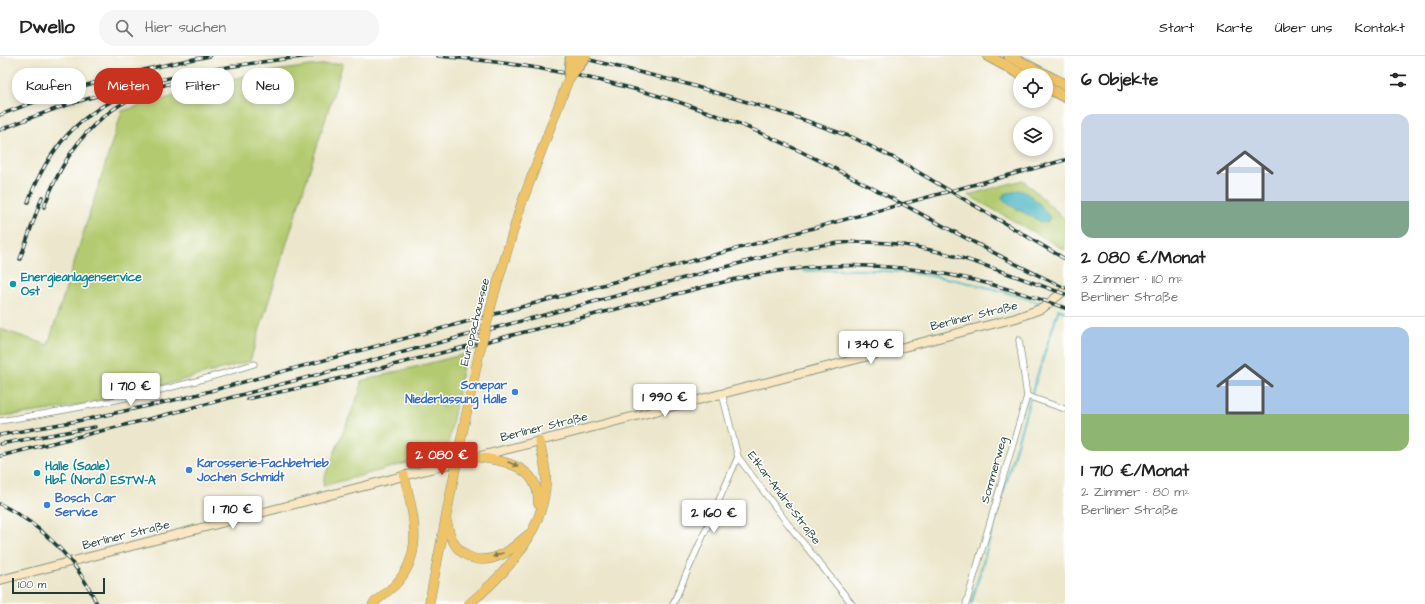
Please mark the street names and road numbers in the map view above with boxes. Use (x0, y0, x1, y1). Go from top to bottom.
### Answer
street label: Europachaussee (456, 276, 494, 368)
street label: Berliner Straße (928, 297, 1020, 335)
street label: Berliner Straße (498, 408, 590, 446)
street label: Sommerweg (976, 435, 1013, 506)
street label: Etkar-André-Straße (743, 448, 825, 549)
street label: Berliner Straße (80, 516, 172, 554)

